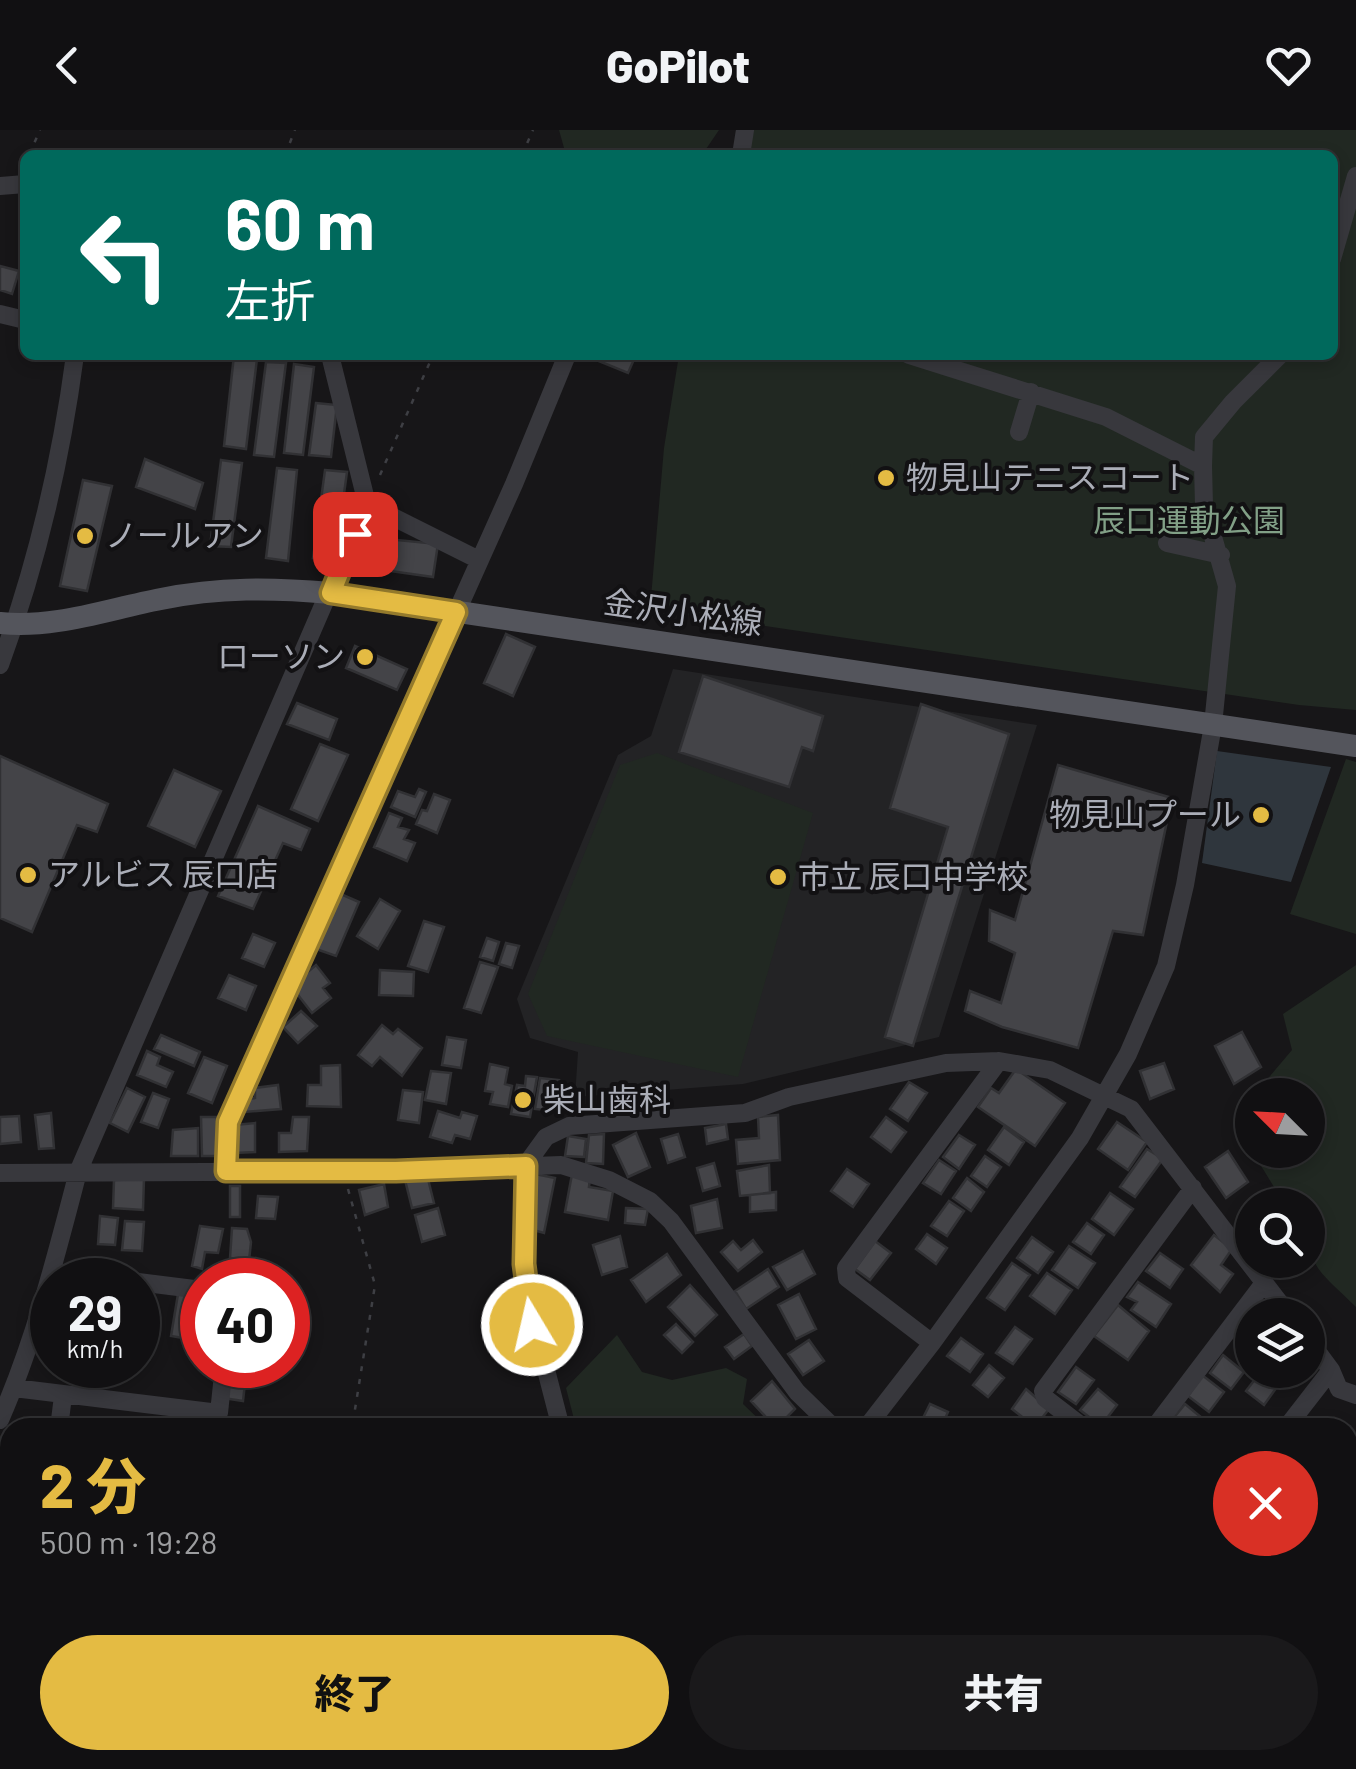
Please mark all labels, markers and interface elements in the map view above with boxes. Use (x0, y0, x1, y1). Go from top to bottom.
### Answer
icon: back (40, 38, 95, 93)
text: GoPilot (606, 38, 750, 92)
icon: heart (1261, 38, 1316, 93)
text: 60 m (225, 180, 375, 264)
icon: left (60, 190, 190, 320)
text: 左折 (225, 272, 315, 326)
place label: 物見山テニスコート (906, 457, 1194, 495)
marker: 物見山テニスコート (875, 467, 897, 489)
pin (313, 492, 398, 577)
park label: 辰口運動公園 (1093, 500, 1285, 538)
icon: arrive (328, 507, 383, 562)
place label: ノールアン (105, 515, 264, 553)
marker: ノールアン (74, 525, 96, 547)
street label: 金沢小松線 (601, 581, 765, 641)
place label: ローソン (217, 636, 345, 674)
marker: ローソン (354, 646, 376, 668)
place label: 物見山プール (1049, 794, 1241, 832)
marker: 物見山プール (1250, 804, 1272, 826)
place label: アルビス 辰口店 (48, 854, 278, 892)
place label: 市立 辰口中学校 (798, 856, 1028, 894)
marker: アルビス 辰口店 (17, 864, 39, 886)
marker: 市立 辰口中学校 (767, 866, 789, 888)
north arrow (1235, 1078, 1325, 1168)
map controls (1235, 1078, 1325, 1388)
place label: 柴山歯科 (543, 1079, 671, 1117)
marker: 柴山歯科 (512, 1089, 534, 1111)
button: search (1235, 1188, 1325, 1278)
speed limit sign: 40 (180, 1258, 310, 1388)
position arrow (480, 1273, 584, 1377)
text: 29 (68, 1281, 122, 1341)
button: layers (1235, 1298, 1325, 1388)
text: km/h (67, 1333, 123, 1363)
text: 2 分 (40, 1448, 146, 1520)
button: close (1213, 1451, 1318, 1556)
text: 500 m · 19:28 (40, 1522, 218, 1560)
button: 終了 (40, 1635, 669, 1750)
button: 共有 (689, 1635, 1318, 1750)

